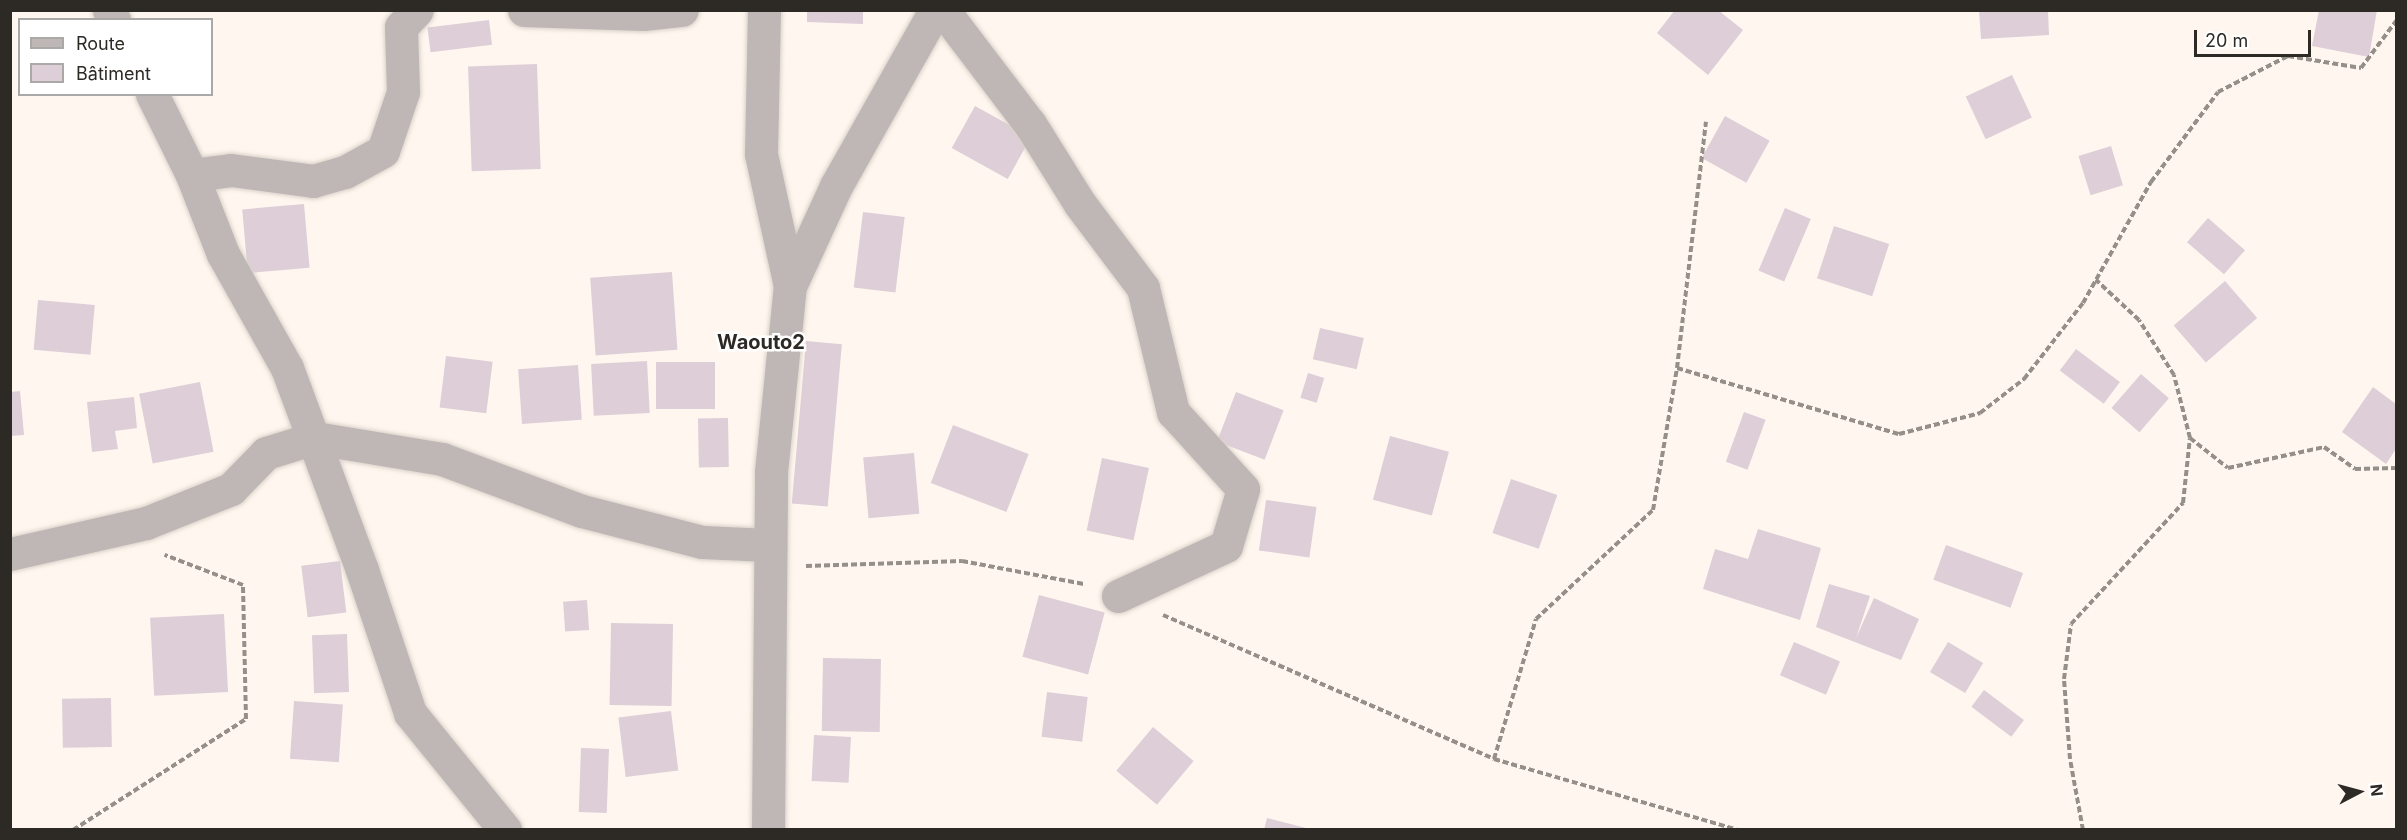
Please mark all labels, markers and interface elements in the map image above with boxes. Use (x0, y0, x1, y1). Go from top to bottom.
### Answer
legend (18, 18, 213, 96)
scale bar (2197, 18, 2314, 56)
text: 20 m (2205, 30, 2248, 51)
text: Route (76, 33, 125, 54)
text: Bâtiment (76, 63, 151, 84)
district label: Waouto2 (717, 330, 805, 354)
north arrow (2329, 762, 2389, 822)
text: N (2366, 783, 2387, 797)

